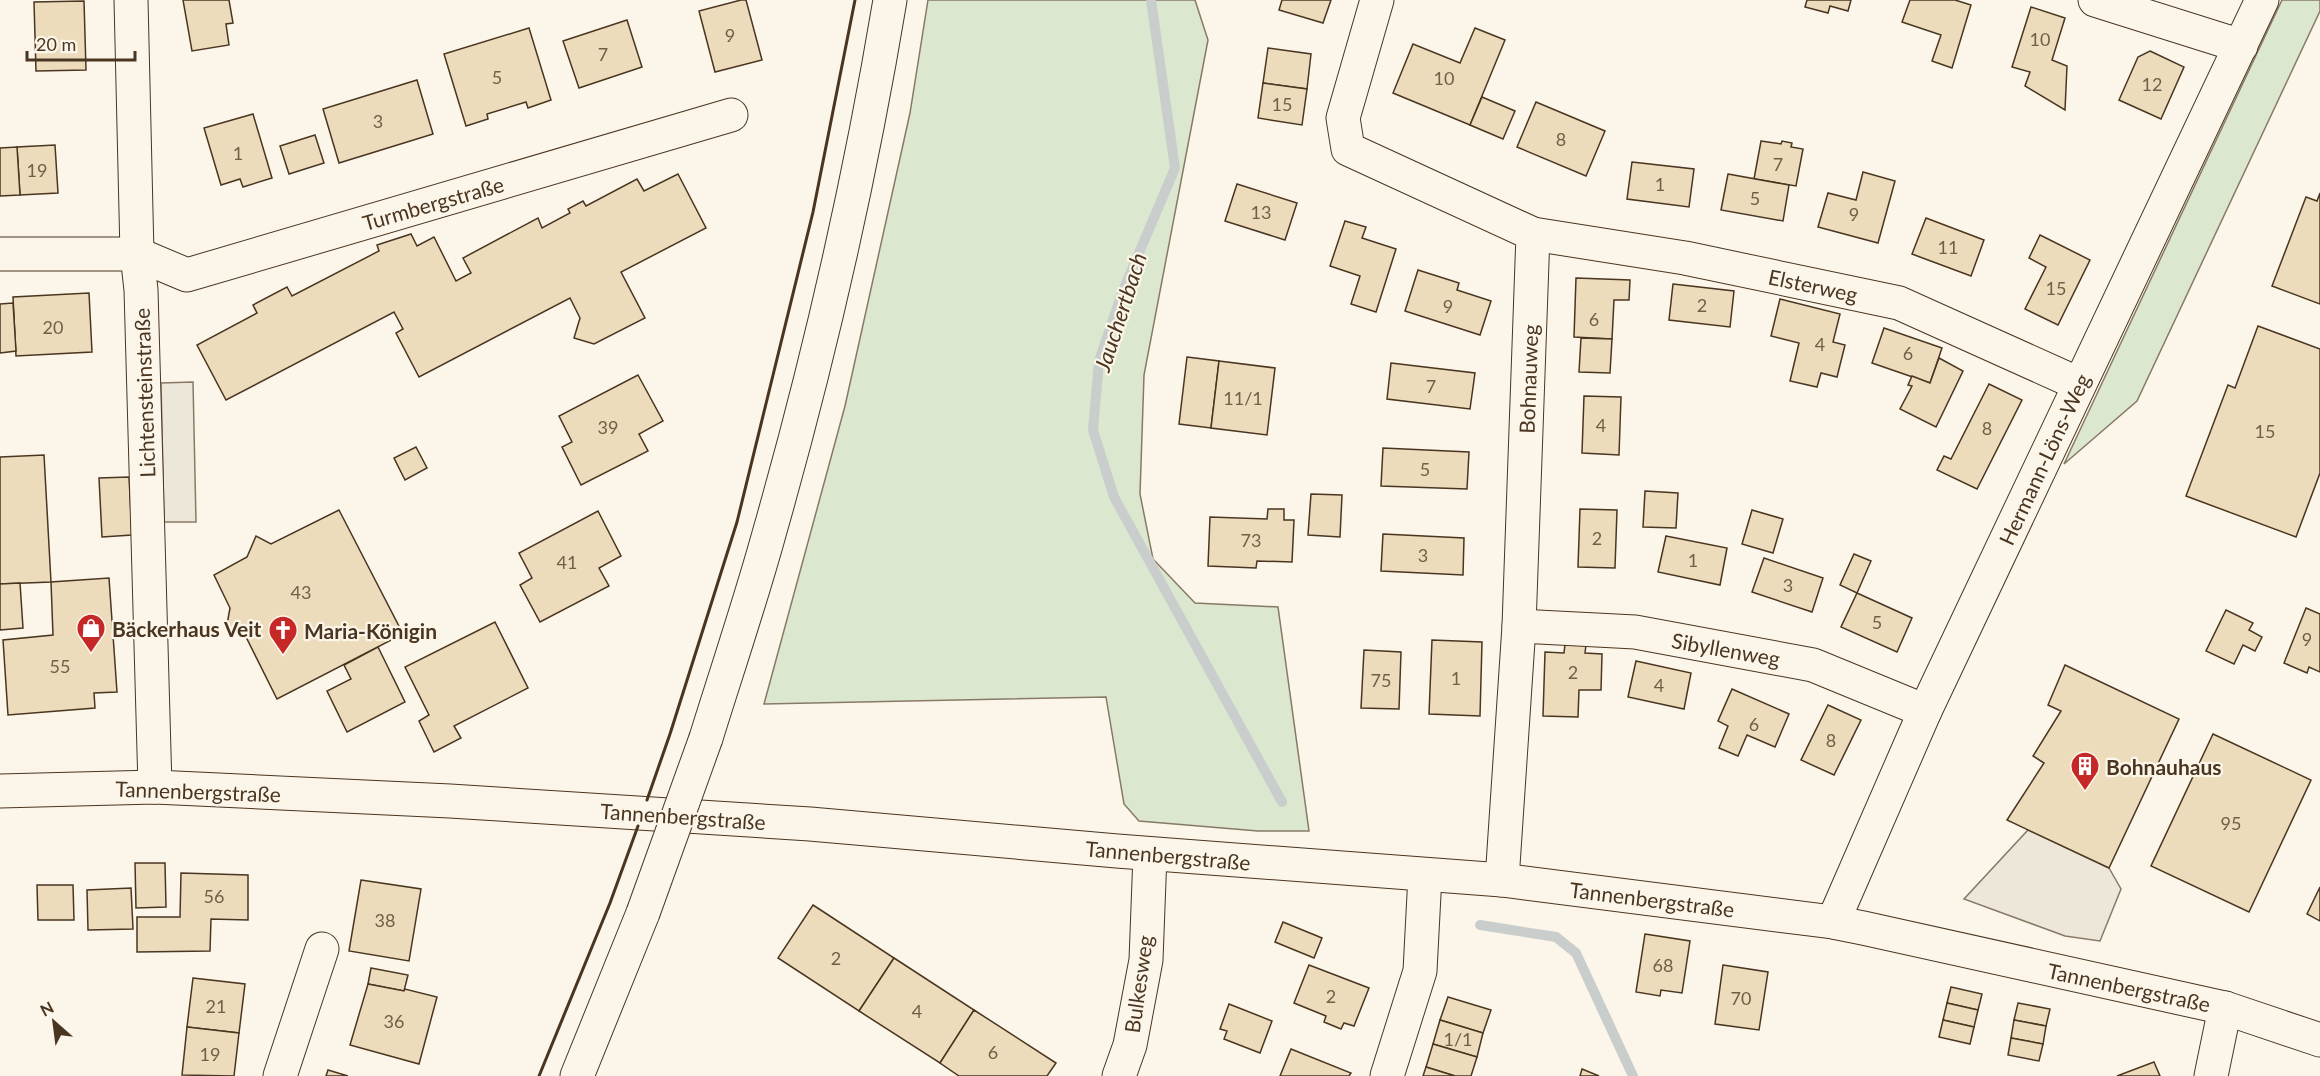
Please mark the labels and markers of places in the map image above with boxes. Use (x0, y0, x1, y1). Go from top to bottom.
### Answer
shop icon: Bäckerhaus Veit (75, 612, 107, 654)
church icon: Maria-Königin (267, 614, 299, 656)
place label: Bäckerhaus Veit (112, 616, 262, 641)
place label: Maria-Königin (304, 618, 437, 643)
building icon: Bohnauhaus (2069, 750, 2101, 792)
place label: Bohnauhaus (2106, 754, 2222, 779)

